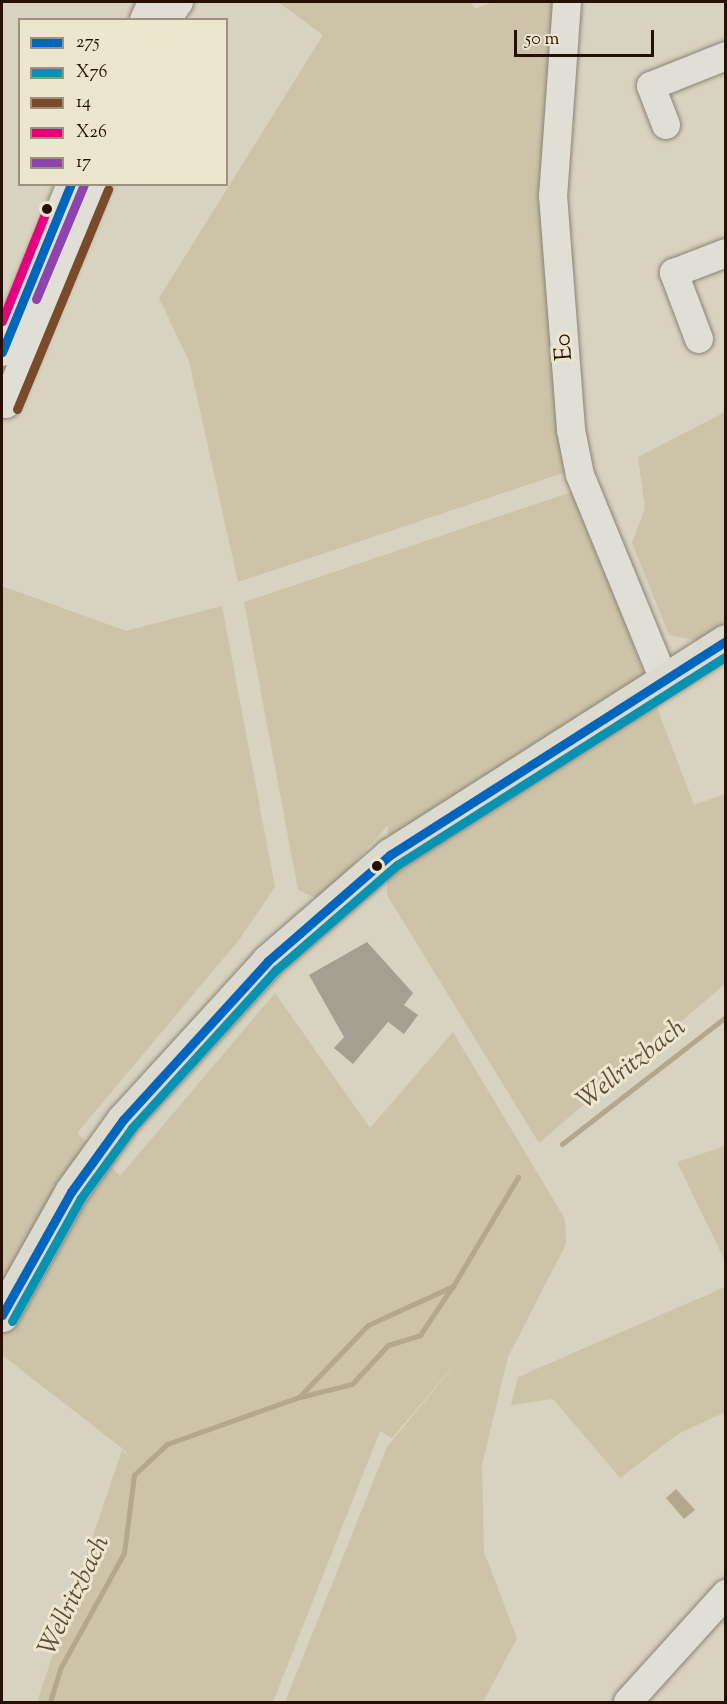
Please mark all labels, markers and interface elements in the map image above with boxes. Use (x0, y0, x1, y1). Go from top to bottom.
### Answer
legend (18, 18, 228, 186)
scale bar (517, 18, 656, 56)
text: 50 m (525, 27, 559, 53)
text: 275 (76, 30, 100, 56)
text: X76 (76, 60, 107, 86)
text: 14 (76, 90, 91, 116)
text: X26 (76, 120, 107, 146)
text: 17 (76, 150, 91, 176)
unlabelled marker (41, 203, 53, 215)
street label: E0 (549, 332, 581, 362)
unlabelled marker (371, 860, 383, 872)
water label: Wellritzbach (572, 1013, 692, 1117)
water label: Wellritzbach (33, 1531, 117, 1661)

